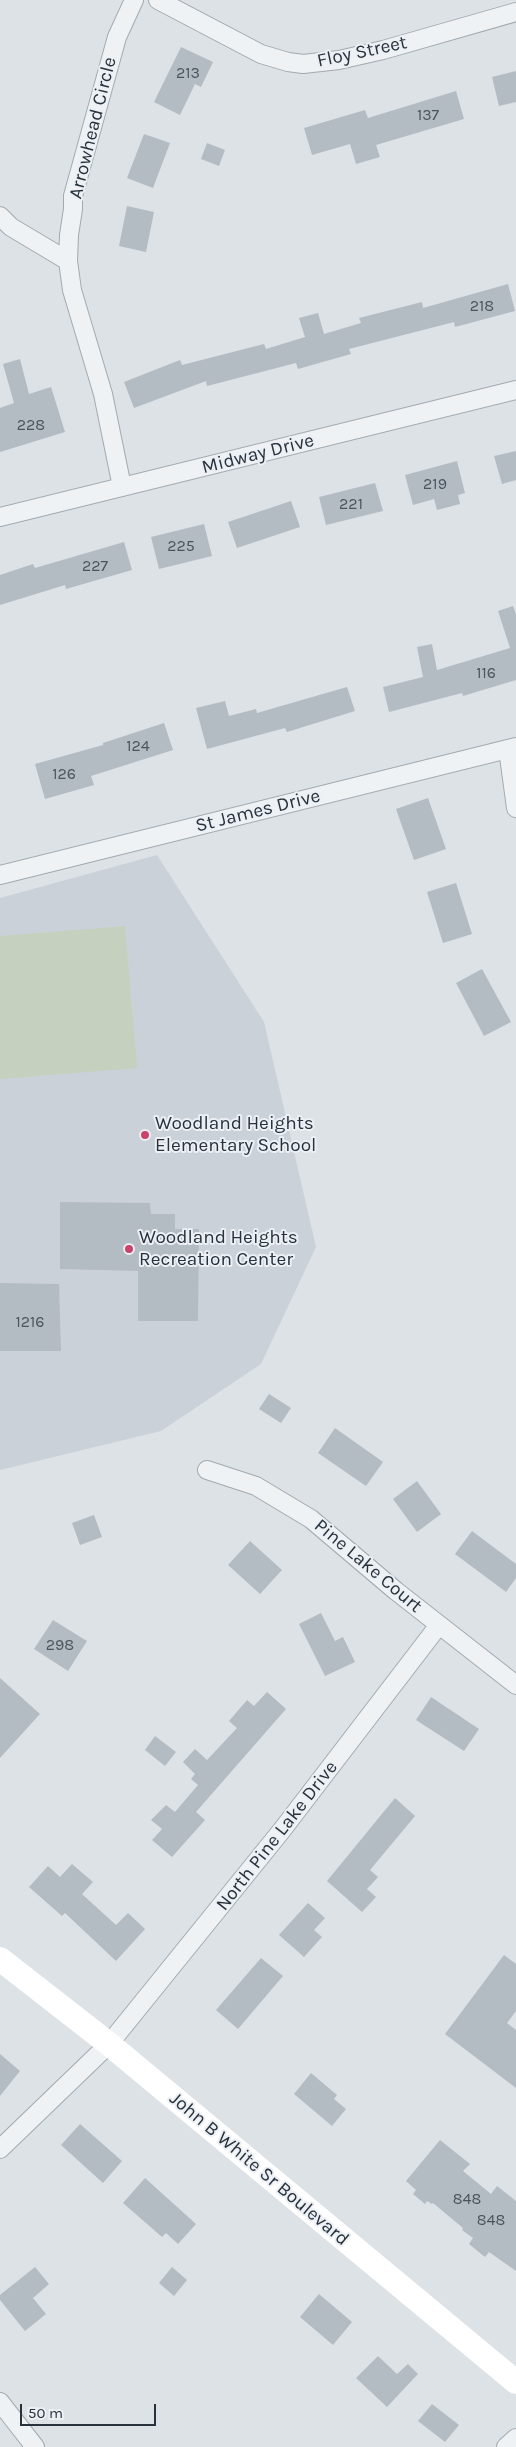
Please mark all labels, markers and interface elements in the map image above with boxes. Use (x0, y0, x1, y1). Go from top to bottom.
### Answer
street label: Floy Street (315, 31, 409, 73)
street label: Arrowhead Circle (64, 55, 122, 201)
house number: 213 (176, 63, 200, 83)
house number: 137 (417, 105, 439, 125)
house number: 218 (470, 296, 494, 316)
house number: 228 (17, 415, 45, 435)
street label: Midway Drive (199, 429, 317, 479)
house number: 219 (423, 474, 447, 494)
house number: 221 (339, 494, 363, 514)
house number: 225 (167, 536, 195, 556)
house number: 227 (82, 556, 108, 576)
house number: 116 (476, 663, 496, 683)
house number: 124 (126, 736, 150, 756)
house number: 126 (52, 764, 76, 784)
street label: St James Drive (193, 784, 323, 838)
place label: Woodland Heights Elementary School (155, 1113, 316, 1157)
marker: Woodland Heights Elementary School (139, 1129, 151, 1141)
place label: Woodland Heights Recreation Center (139, 1227, 298, 1271)
marker: Woodland Heights Recreation Center (123, 1243, 135, 1255)
house number: 1216 (15, 1312, 45, 1332)
street label: Pine Lake Court (309, 1514, 427, 1618)
house number: 298 (46, 1635, 74, 1655)
street label: North Pine Lake Drive (211, 1756, 343, 1916)
street label: John B White Sr Boulevard (165, 2087, 353, 2251)
house number: 848 (453, 2189, 481, 2209)
house number: 848 (477, 2210, 505, 2230)
scale bar (22, 2394, 159, 2426)
text: 50 m (28, 2404, 63, 2422)

